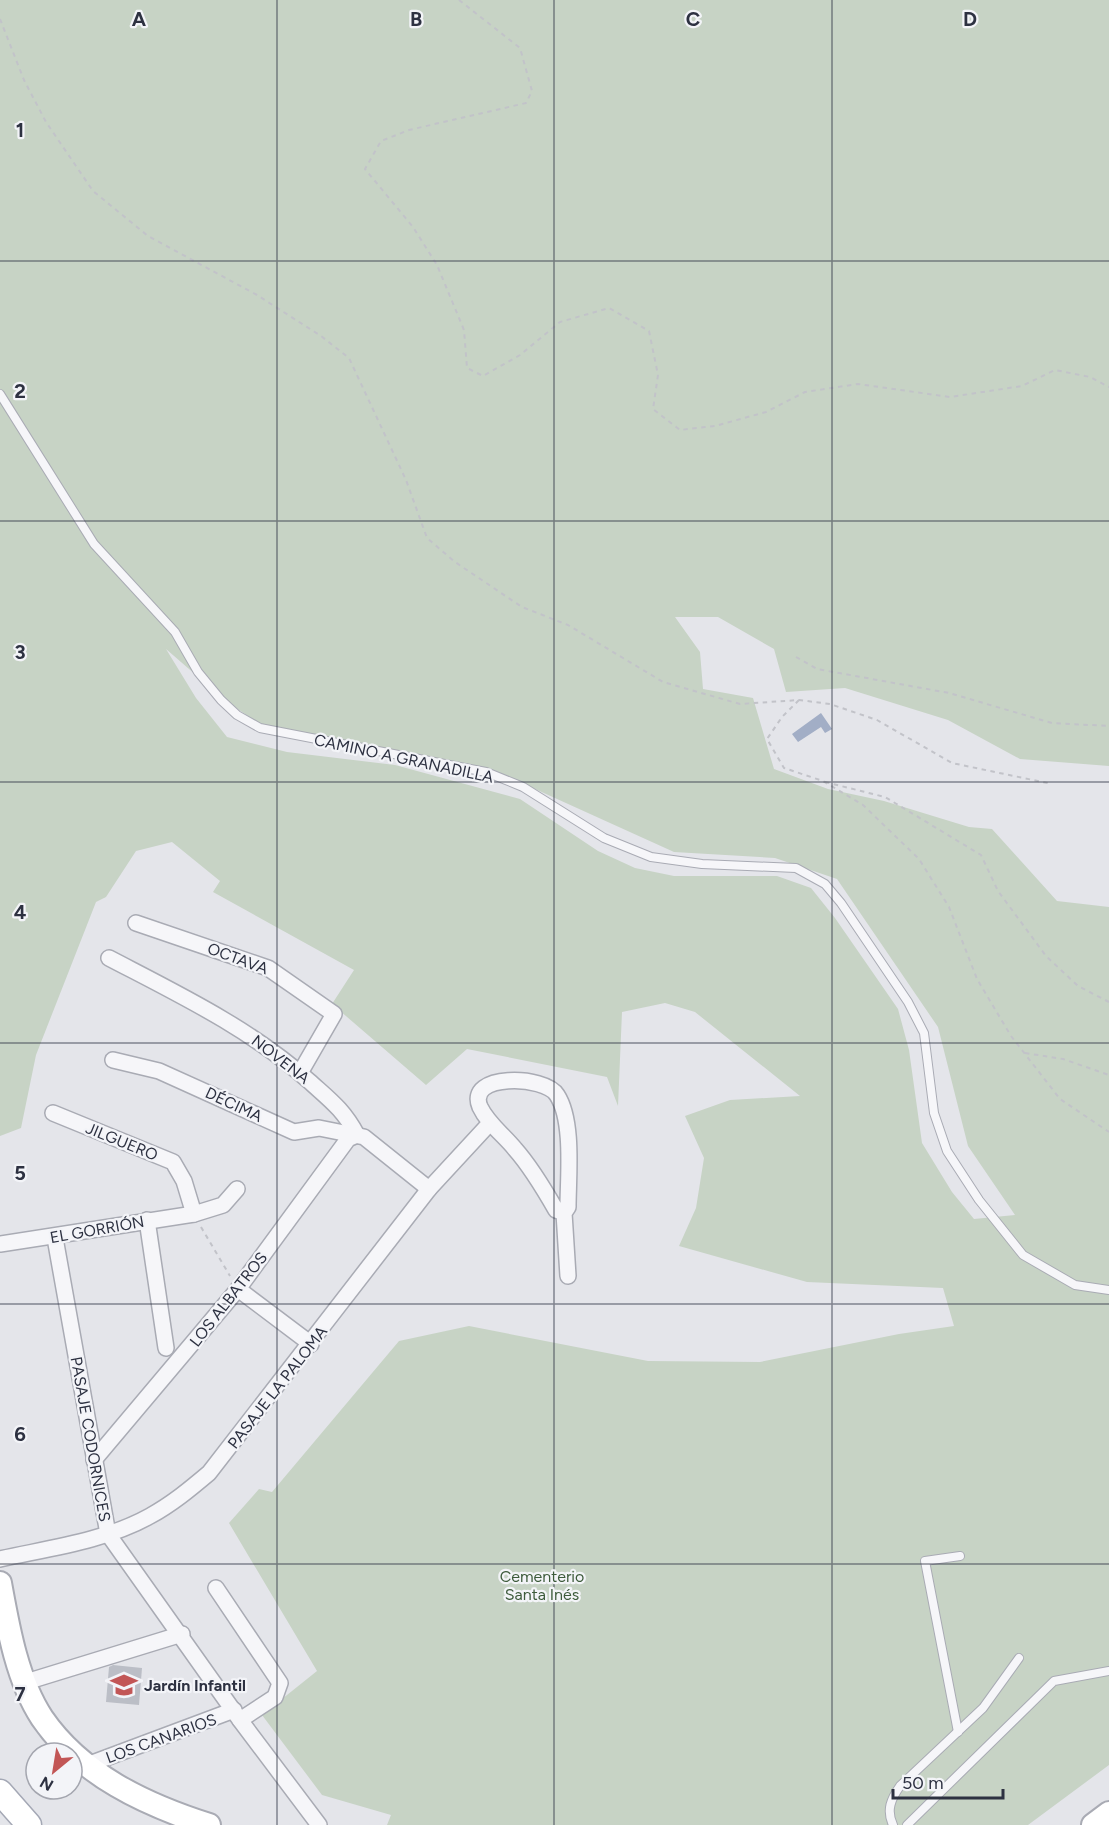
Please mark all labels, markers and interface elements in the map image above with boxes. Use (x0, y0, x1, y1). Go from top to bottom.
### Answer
text: A (132, 7, 147, 31)
text: B (410, 7, 422, 31)
text: C (686, 7, 700, 31)
text: D (963, 7, 977, 31)
text: 1 (16, 118, 24, 142)
text: 2 (14, 379, 26, 403)
text: 3 (14, 640, 26, 664)
street label: CAMINO A GRANADILLA (312, 730, 495, 787)
text: 4 (14, 900, 27, 924)
street label: OCTAVA (205, 939, 271, 978)
street label: NOVENA (248, 1031, 314, 1088)
street label: DÉCIMA (202, 1083, 265, 1126)
street label: JILGUERO (83, 1118, 161, 1165)
text: 5 (14, 1161, 26, 1185)
street label: EL GORRIÓN (48, 1212, 146, 1247)
street label: LOS ALBATROS (186, 1248, 271, 1350)
street label: PASAJE LA PALOMA (224, 1322, 331, 1452)
street label: PASAJE CODORNICES (67, 1355, 114, 1523)
text: 6 (14, 1422, 26, 1446)
park label: Cementerio Santa Inés (500, 1567, 584, 1604)
school or university icon: Jardín Infantil (109, 1670, 139, 1700)
place label: Jardín Infantil (144, 1676, 246, 1695)
text: 7 (14, 1682, 26, 1706)
street label: LOS CANARIOS (103, 1710, 219, 1767)
north arrow (24, 1741, 84, 1801)
scale bar (893, 1762, 1002, 1800)
text: N (37, 1772, 57, 1795)
text: 50 m (902, 1772, 944, 1794)

